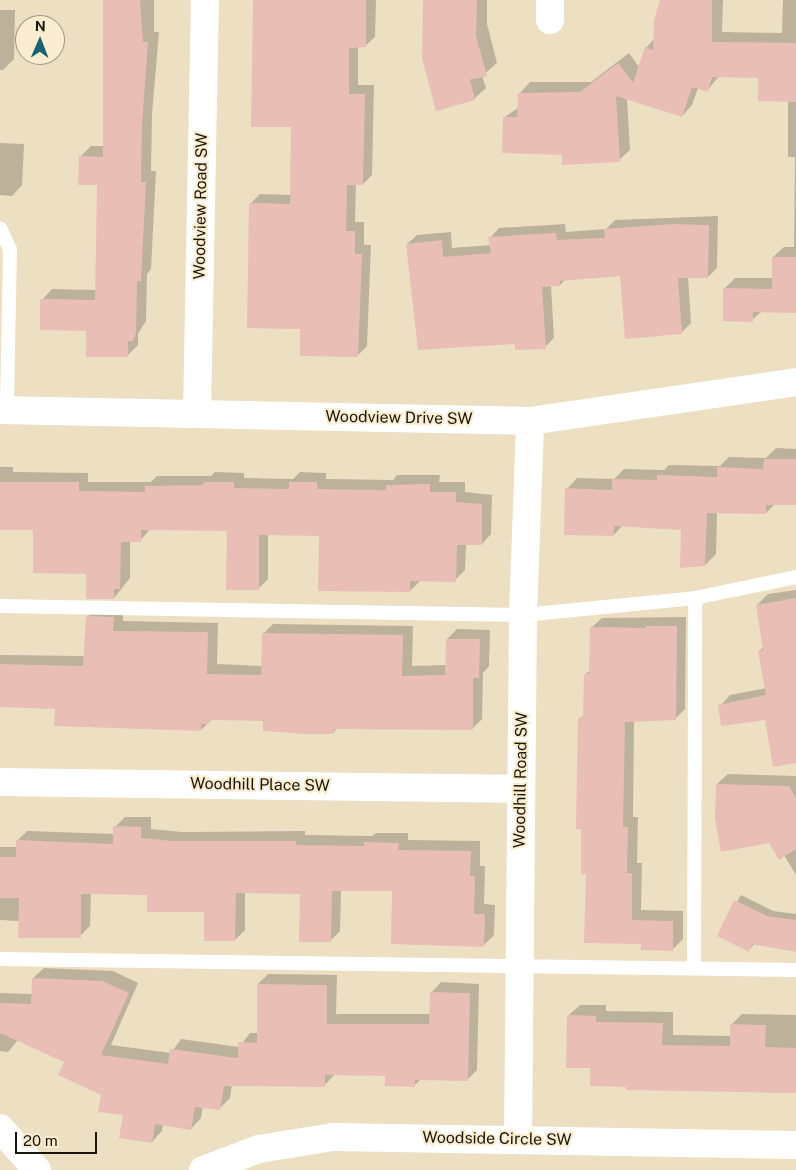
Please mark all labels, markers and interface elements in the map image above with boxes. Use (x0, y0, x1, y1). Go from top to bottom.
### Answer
north arrow (15, 15, 65, 65)
text: N (35, 18, 46, 34)
street label: Woodview Road SW (190, 132, 212, 280)
street label: Woodview Drive SW (325, 407, 473, 429)
street label: Woodhill Road SW (510, 712, 532, 848)
street label: Woodhill Place SW (190, 774, 330, 796)
scale bar (18, 1122, 100, 1154)
street label: Woodside Circle SW (422, 1128, 572, 1150)
text: 20 m (23, 1132, 58, 1149)

